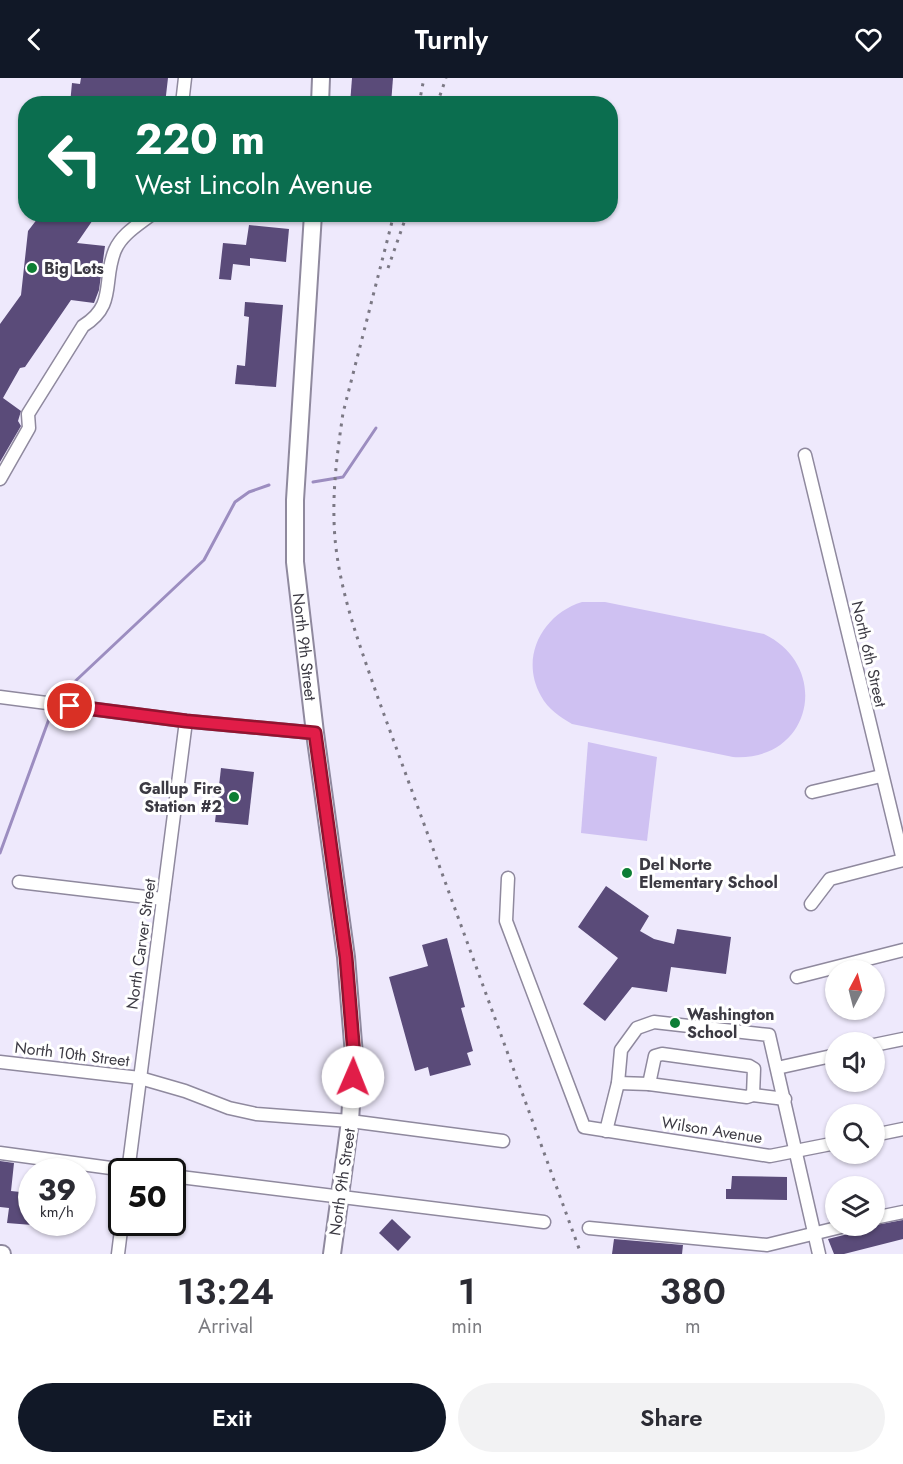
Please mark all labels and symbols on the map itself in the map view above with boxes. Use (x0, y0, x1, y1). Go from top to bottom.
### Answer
place label: Big Lots (44, 257, 104, 280)
marker: Big Lots (25, 261, 39, 275)
street label: North 9th Street (287, 592, 323, 702)
street label: North 6th Street (846, 599, 892, 709)
pin (44, 680, 95, 731)
place label: Gallup Fire Station #2 (139, 777, 222, 818)
marker: Gallup Fire Station #2 (227, 790, 241, 804)
place label: Del Norte Elementary School (639, 853, 778, 894)
marker: Del Norte Elementary School (620, 866, 634, 880)
street label: North Carver Street (120, 877, 162, 1011)
north arrow (825, 960, 885, 1020)
place label: Washington School (687, 1003, 775, 1044)
marker: Washington School (668, 1016, 682, 1030)
street label: North 10th Street (13, 1036, 131, 1072)
position arrow (321, 1045, 385, 1109)
street label: Wilson Avenue (660, 1111, 764, 1149)
street label: North 9th Street (323, 1127, 361, 1237)
speed limit sign: 50 (108, 1158, 186, 1236)

